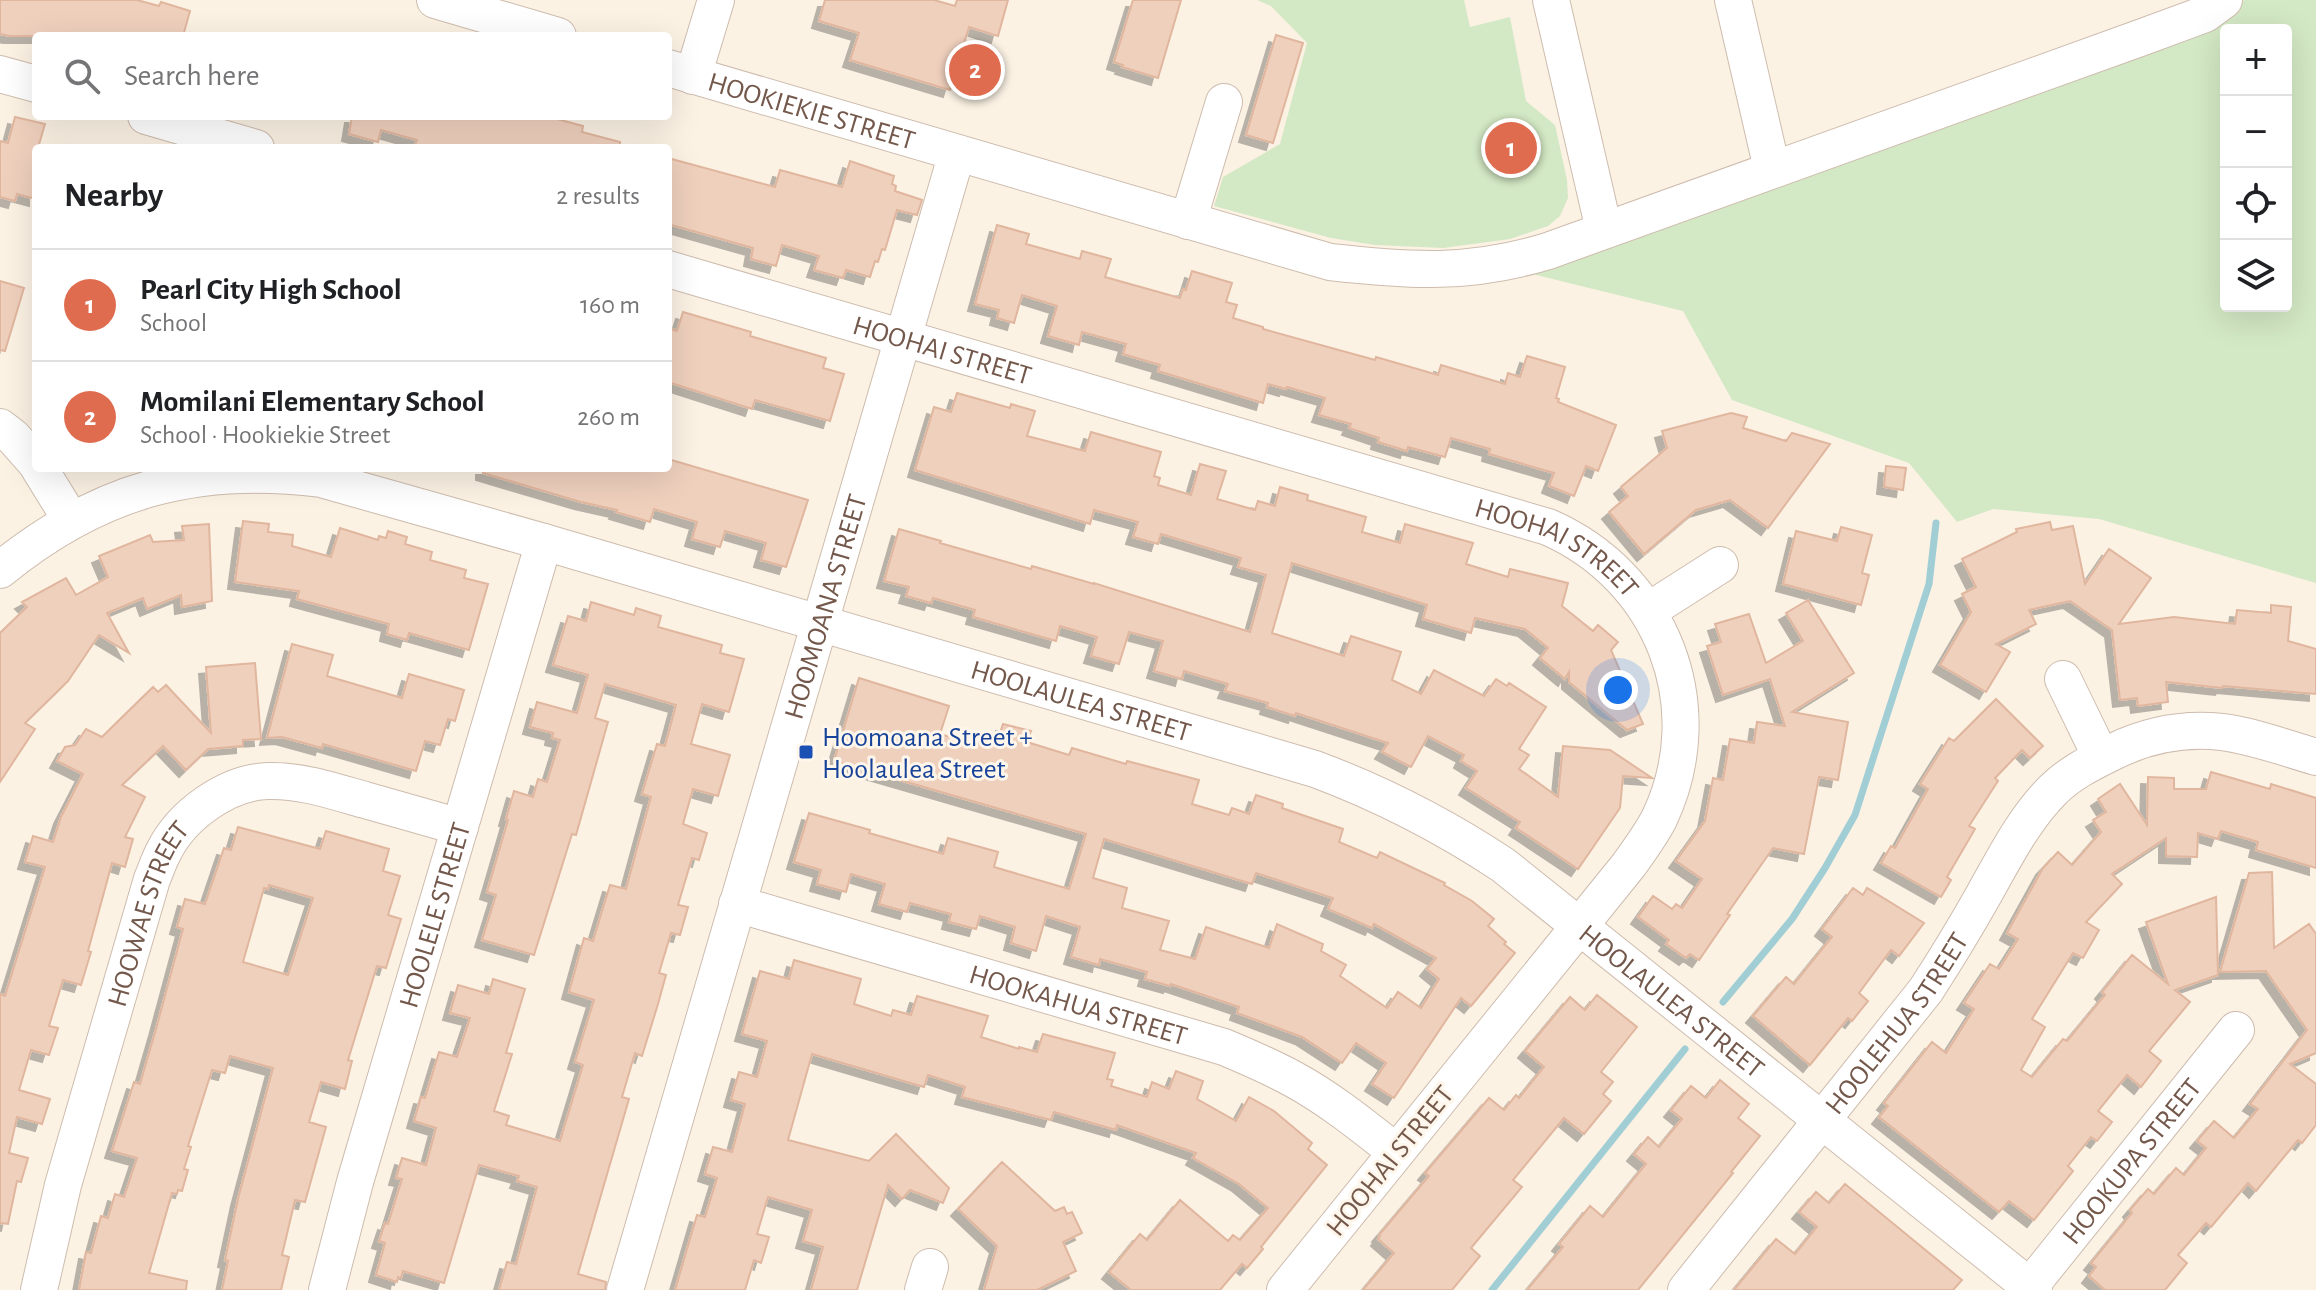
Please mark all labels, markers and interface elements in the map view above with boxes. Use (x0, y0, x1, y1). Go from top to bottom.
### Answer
map controls (2220, 24, 2292, 312)
button: + (2220, 24, 2292, 96)
search box (32, 32, 672, 120)
pin: 2 (949, 40, 1001, 100)
icon: search (60, 54, 104, 98)
text: Search here (124, 61, 260, 91)
street label: HOOKIEKIE STREET (705, 69, 918, 156)
button: − (2220, 96, 2292, 168)
pin: 1 (1485, 118, 1537, 178)
button: locate (2220, 168, 2292, 240)
text: Nearby (64, 179, 163, 213)
text: 2 results (556, 183, 640, 209)
button: layers (2220, 240, 2292, 312)
text: Pearl City High School (140, 275, 402, 305)
text: 1 (85, 292, 95, 318)
text: 160 m (580, 292, 640, 318)
text: School (140, 310, 207, 336)
street label: HOOHAI STREET (849, 312, 1035, 391)
text: Momilani Elementary School (140, 387, 485, 417)
text: 2 (84, 404, 96, 430)
text: 260 m (577, 404, 640, 430)
text: School · Hookiekie Street (140, 422, 390, 448)
street label: HOOMOANA STREET (780, 491, 873, 723)
street label: HOOHAI STREET (1471, 494, 1643, 603)
street label: HOOLAULEA STREET (967, 656, 1194, 748)
your location (1598, 670, 1638, 710)
place label: Hoomoana Street + Hoolaulea Street (822, 724, 1033, 784)
marker: Hoomoana Street + Hoolaulea Street (797, 743, 815, 761)
street label: HOOWAE STREET (104, 816, 195, 1010)
street label: HOOLELE STREET (395, 819, 476, 1012)
street label: HOOLAULEA STREET (1573, 920, 1769, 1084)
street label: HOOLEHUA STREET (1821, 928, 1974, 1120)
street label: HOOKAHUA STREET (966, 961, 1190, 1052)
street label: HOOKUPA STREET (2058, 1073, 2208, 1250)
street label: HOOHAI STREET (1322, 1081, 1460, 1242)

